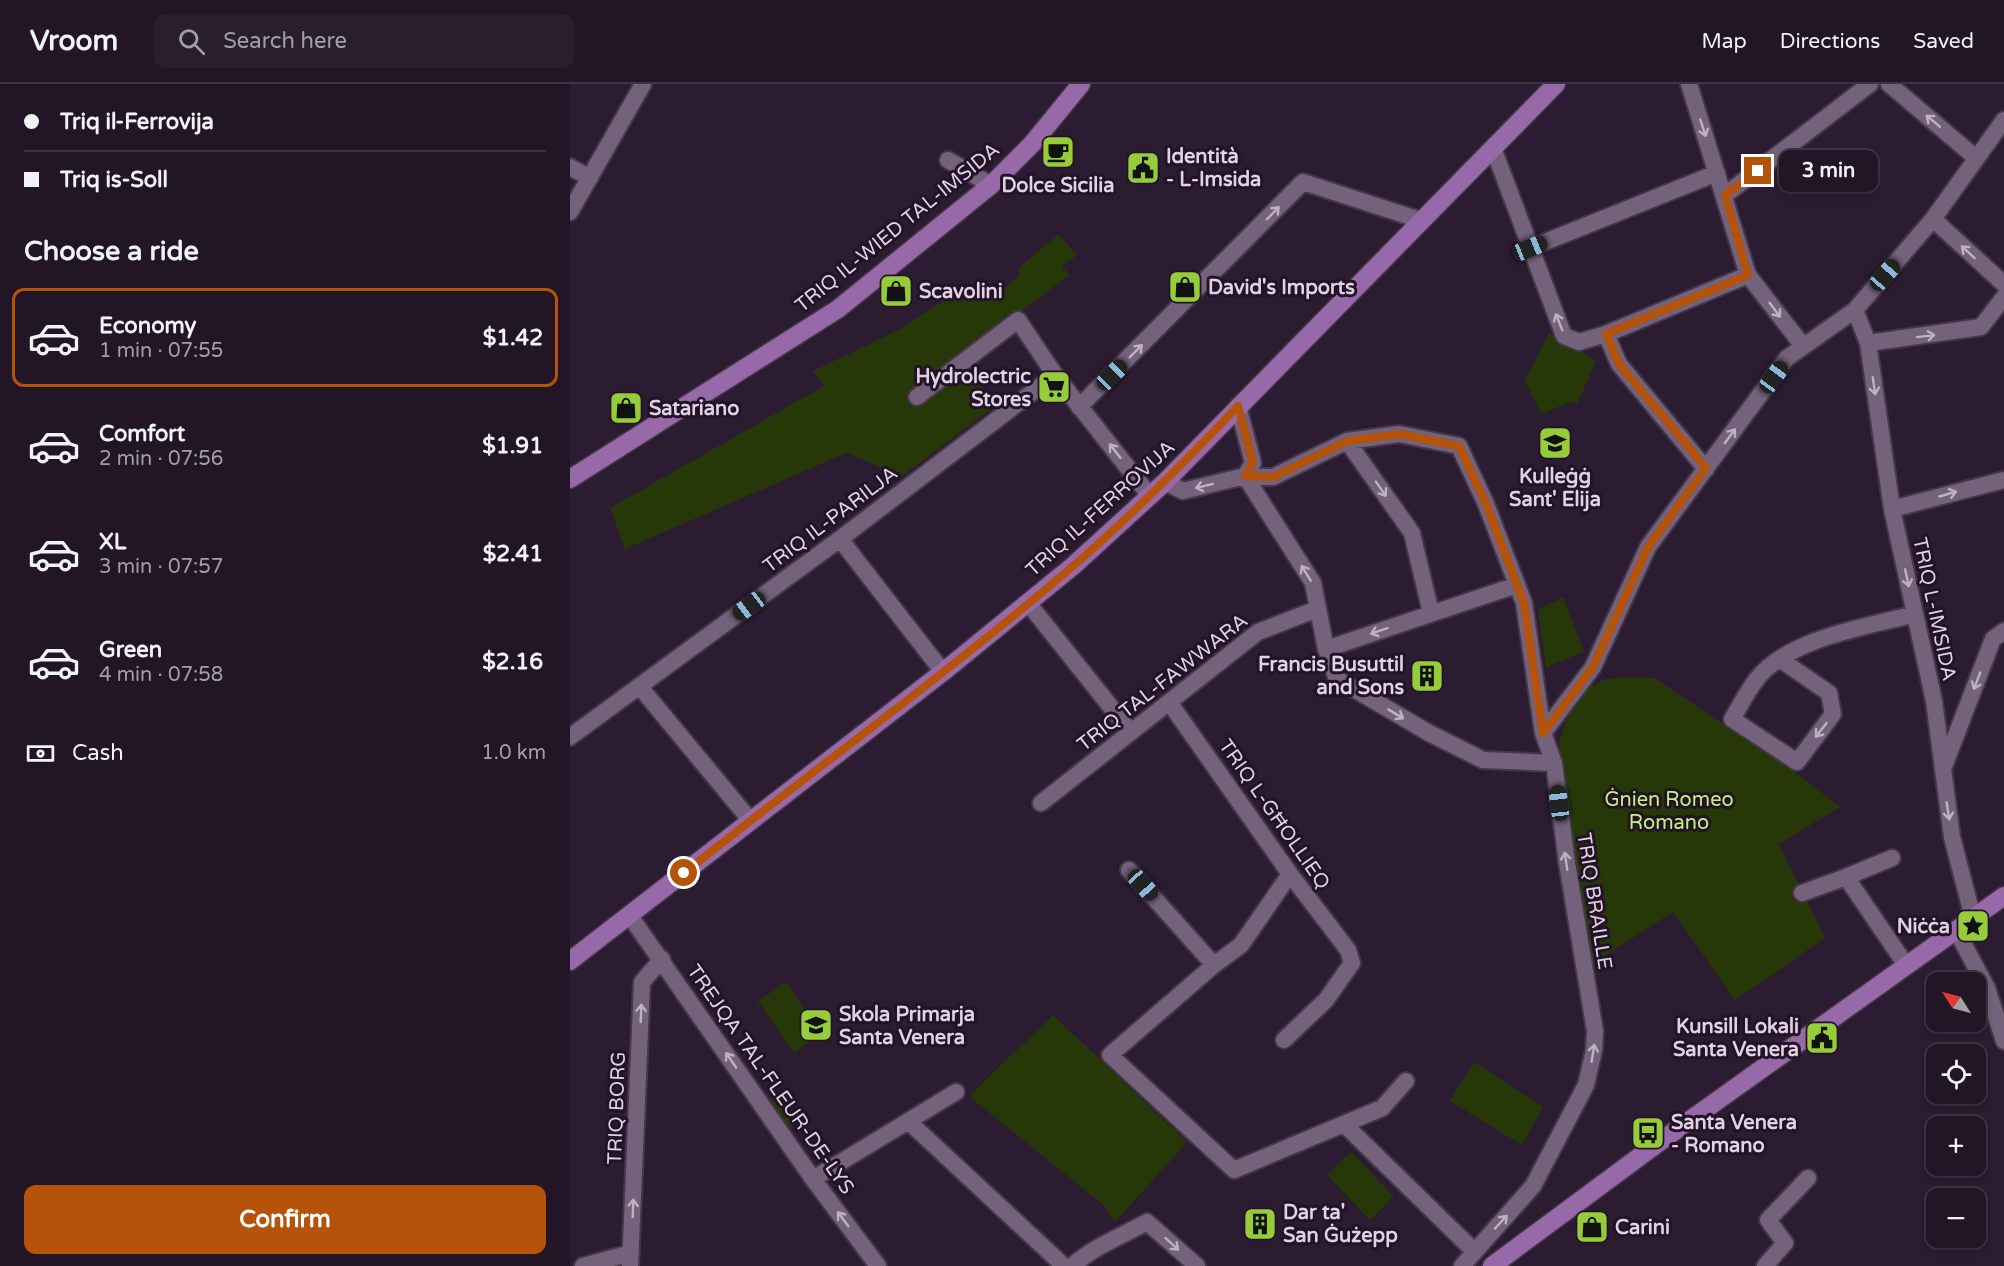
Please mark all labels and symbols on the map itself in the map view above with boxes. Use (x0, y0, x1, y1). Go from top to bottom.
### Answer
one-way arrow (1926, 114, 1941, 128)
one-way arrow (1698, 118, 1709, 137)
cafe icon: Dolce Sicilia (1040, 134, 1076, 170)
street label: TRIQ IL-WIED TAL-IMSIDA (791, 138, 1005, 318)
place label: Identità - L-Imsida (1166, 145, 1261, 192)
public building icon: Identità - L-Imsida (1125, 150, 1161, 186)
callout: 3 min (1779, 150, 1878, 192)
route end (1744, 157, 1771, 184)
place label: Dolce Sicilia (1002, 174, 1114, 198)
one-way arrow (1266, 205, 1281, 220)
car (1510, 233, 1550, 263)
one-way arrow (1961, 245, 1976, 259)
car (1866, 256, 1904, 294)
shop icon: David's Imports (1167, 269, 1203, 305)
shop icon: Scavolini (878, 273, 914, 309)
place label: David's Imports (1208, 276, 1355, 300)
place label: Scavolini (919, 280, 1003, 304)
one-way arrow (1769, 302, 1782, 318)
one-way arrow (1553, 313, 1564, 332)
one-way arrow (1916, 330, 1935, 341)
one-way arrow (1128, 344, 1143, 358)
car (1093, 356, 1131, 394)
car (1756, 357, 1792, 397)
place label: Hydrolectric Stores (915, 365, 1031, 412)
supermarket icon: Hydrolectric Stores (1036, 369, 1072, 405)
one-way arrow (1869, 376, 1880, 396)
shop icon: Satariano (608, 390, 644, 426)
place label: Satariano (649, 397, 739, 421)
school or university icon: Kulleġġ Sant' Elija (1537, 425, 1573, 461)
one-way arrow (1723, 429, 1736, 445)
street label: TRIQ IL-FERROVIJA (1021, 436, 1180, 582)
one-way arrow (1108, 443, 1121, 459)
street label: TRIQ IL-PARILJA (759, 461, 903, 578)
place label: Kulleġġ Sant' Elija (1509, 465, 1601, 512)
one-way arrow (1195, 480, 1214, 492)
one-way arrow (1375, 481, 1387, 497)
one-way arrow (1938, 487, 1957, 499)
street label: TRIQ L-IMSIDA (1907, 535, 1961, 683)
one-way arrow (1300, 565, 1312, 582)
one-way arrow (1902, 568, 1913, 588)
car (729, 588, 769, 624)
street label: TRIQ TAL-FAWWARA (1073, 609, 1253, 757)
one-way arrow (1370, 626, 1389, 637)
place label: Francis Busuttil and Sons (1258, 653, 1404, 700)
building icon: Francis Busuttil and Sons (1409, 658, 1445, 694)
one-way arrow (1971, 671, 1982, 690)
one-way arrow (1387, 708, 1404, 720)
one-way arrow (1815, 722, 1828, 738)
street label: TRIQ L-GĦOLLIEQ (1213, 735, 1335, 894)
car (1548, 784, 1570, 822)
park label: Ġnien Romeo Romano (1604, 787, 1734, 835)
one-way arrow (1943, 801, 1954, 821)
street label: TRIQ BRAILLE (1571, 831, 1617, 971)
one-way arrow (1561, 852, 1572, 871)
route start (670, 859, 697, 886)
car (1124, 866, 1162, 904)
place icon: Niċċa (1955, 908, 1991, 944)
place label: Niċċa (1897, 915, 1950, 939)
street label: TREJQA TAL-FLEUR-DE-LYS (682, 960, 859, 1199)
north arrow (1926, 972, 1986, 1032)
one-way arrow (635, 1003, 646, 1023)
place label: Skola Primarja Santa Venera (839, 1003, 975, 1050)
school or university icon: Skola Primarja Santa Venera (798, 1007, 834, 1043)
place label: Kunsill Lokali Santa Venera (1673, 1015, 1799, 1062)
public building icon: Kunsill Lokali Santa Venera (1804, 1020, 1840, 1056)
one-way arrow (1587, 1044, 1598, 1064)
street label: TRIQ BORG (603, 1051, 631, 1165)
one-way arrow (725, 1052, 737, 1068)
place label: Santa Venera - Romano (1671, 1111, 1797, 1158)
bus stop icon: Santa Venera - Romano (1630, 1115, 1666, 1151)
one-way arrow (627, 1198, 638, 1218)
place label: Dar ta' San Ġużepp (1283, 1201, 1398, 1248)
building icon: Dar ta' San Ġużepp (1242, 1206, 1278, 1242)
shop icon: Carini (1574, 1209, 1610, 1245)
one-way arrow (837, 1212, 849, 1228)
one-way arrow (1494, 1215, 1508, 1230)
place label: Carini (1615, 1216, 1670, 1240)
one-way arrow (1164, 1237, 1179, 1251)

